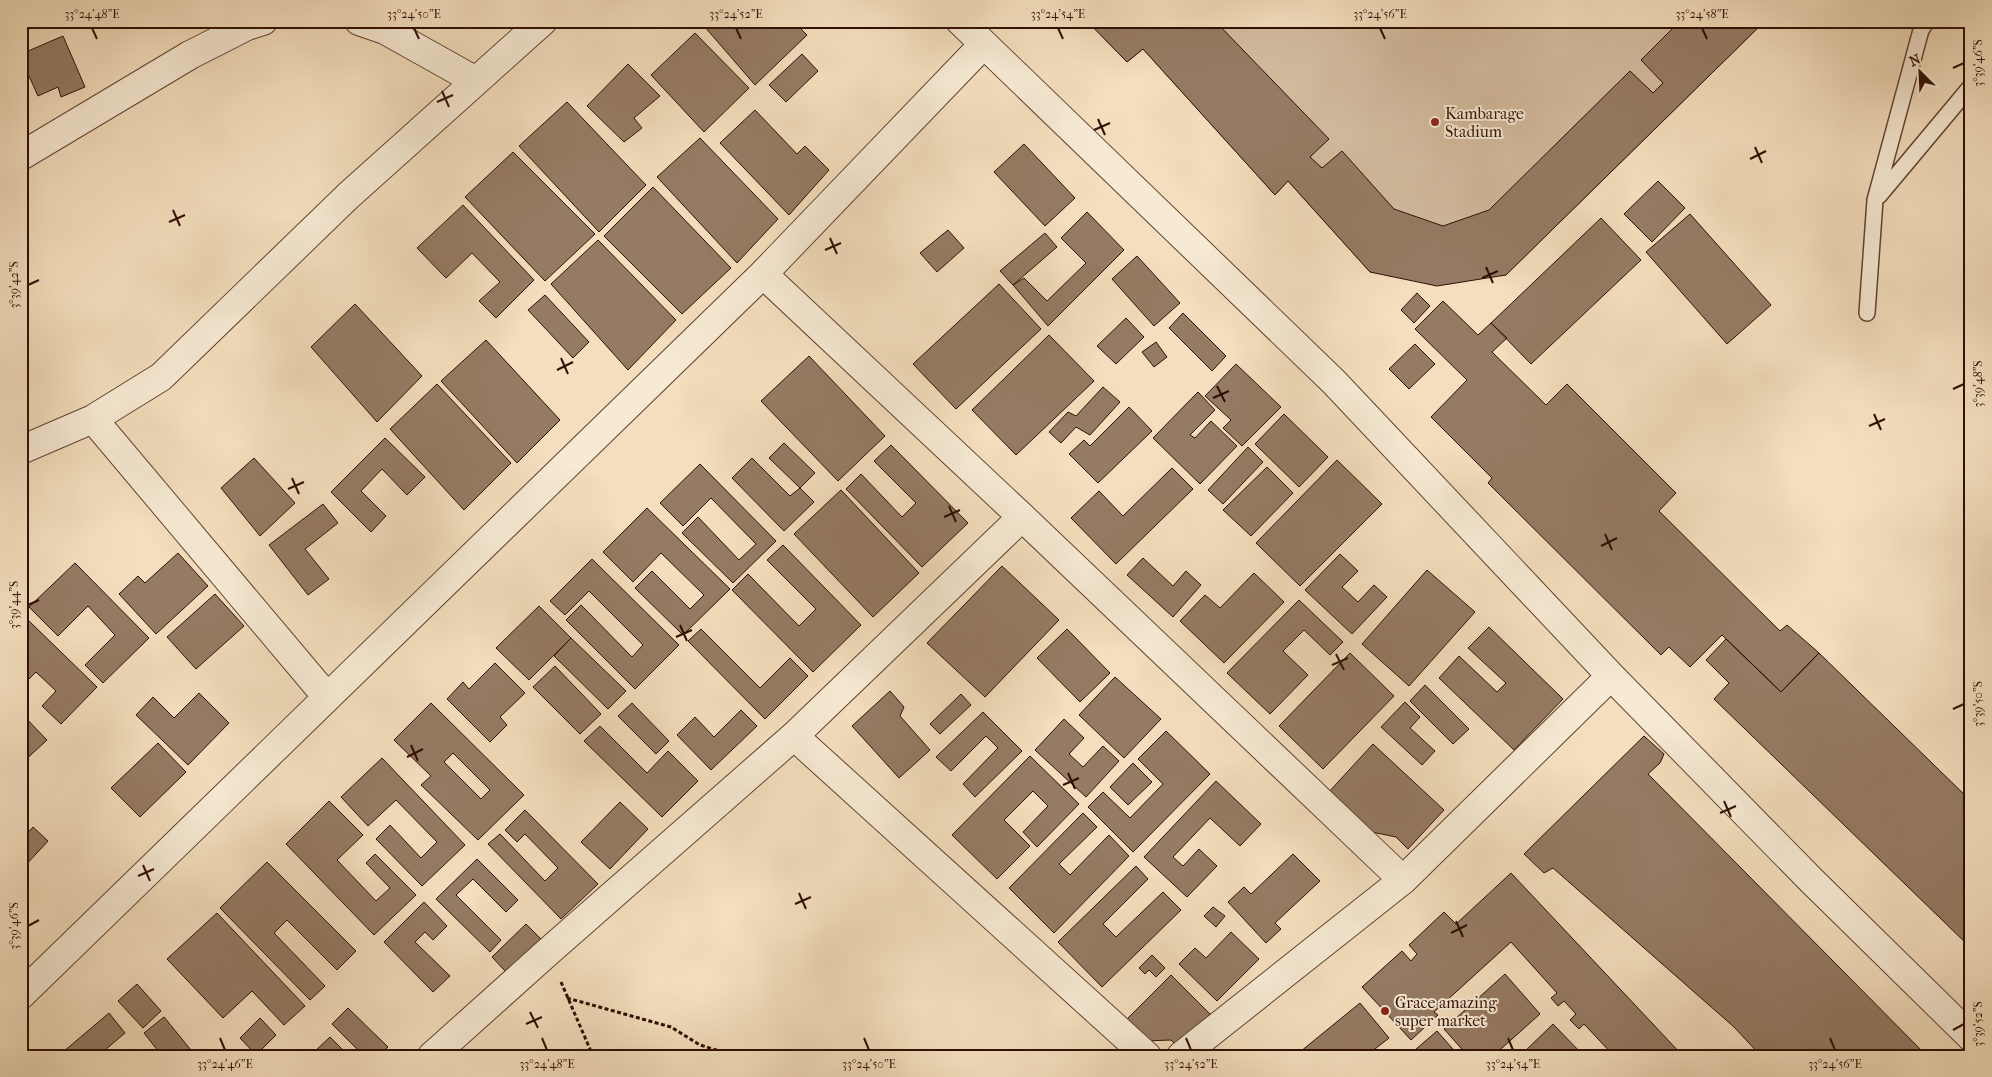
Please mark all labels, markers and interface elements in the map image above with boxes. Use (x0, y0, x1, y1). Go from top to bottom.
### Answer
text: 33°24'48"E (64, 7, 120, 21)
text: 33°24'50"E (387, 7, 441, 21)
text: 33°24'52"E (709, 7, 763, 21)
text: 33°24'54"E (1031, 7, 1085, 21)
text: 33°24'56"E (1353, 7, 1407, 21)
text: 33°24'58"E (1675, 7, 1729, 21)
text: 3°39'46"S (1971, 39, 1985, 87)
north arrow (1894, 48, 1944, 98)
text: N (1907, 51, 1924, 71)
place label: Kambarage Stadium (1445, 104, 1524, 141)
marker: Kambarage Stadium (1429, 116, 1441, 128)
text: 3°39'42"S (7, 261, 21, 309)
text: 3°39'48"S (1971, 360, 1985, 408)
text: 3°39'44"S (7, 581, 21, 629)
text: 3°39'50"S (1971, 681, 1985, 727)
text: 3°39'46"S (7, 902, 21, 950)
place label: Grace amazing super market (1395, 993, 1497, 1030)
text: 3°39'52"S (1971, 1001, 1985, 1047)
marker: Grace amazing super market (1379, 1005, 1391, 1017)
text: 33°24'46"E (197, 1057, 253, 1071)
text: 33°24'48"E (519, 1057, 575, 1071)
text: 33°24'50"E (842, 1057, 896, 1071)
text: 33°24'52"E (1164, 1057, 1218, 1071)
text: 33°24'54"E (1486, 1057, 1540, 1071)
text: 33°24'56"E (1808, 1057, 1862, 1071)

